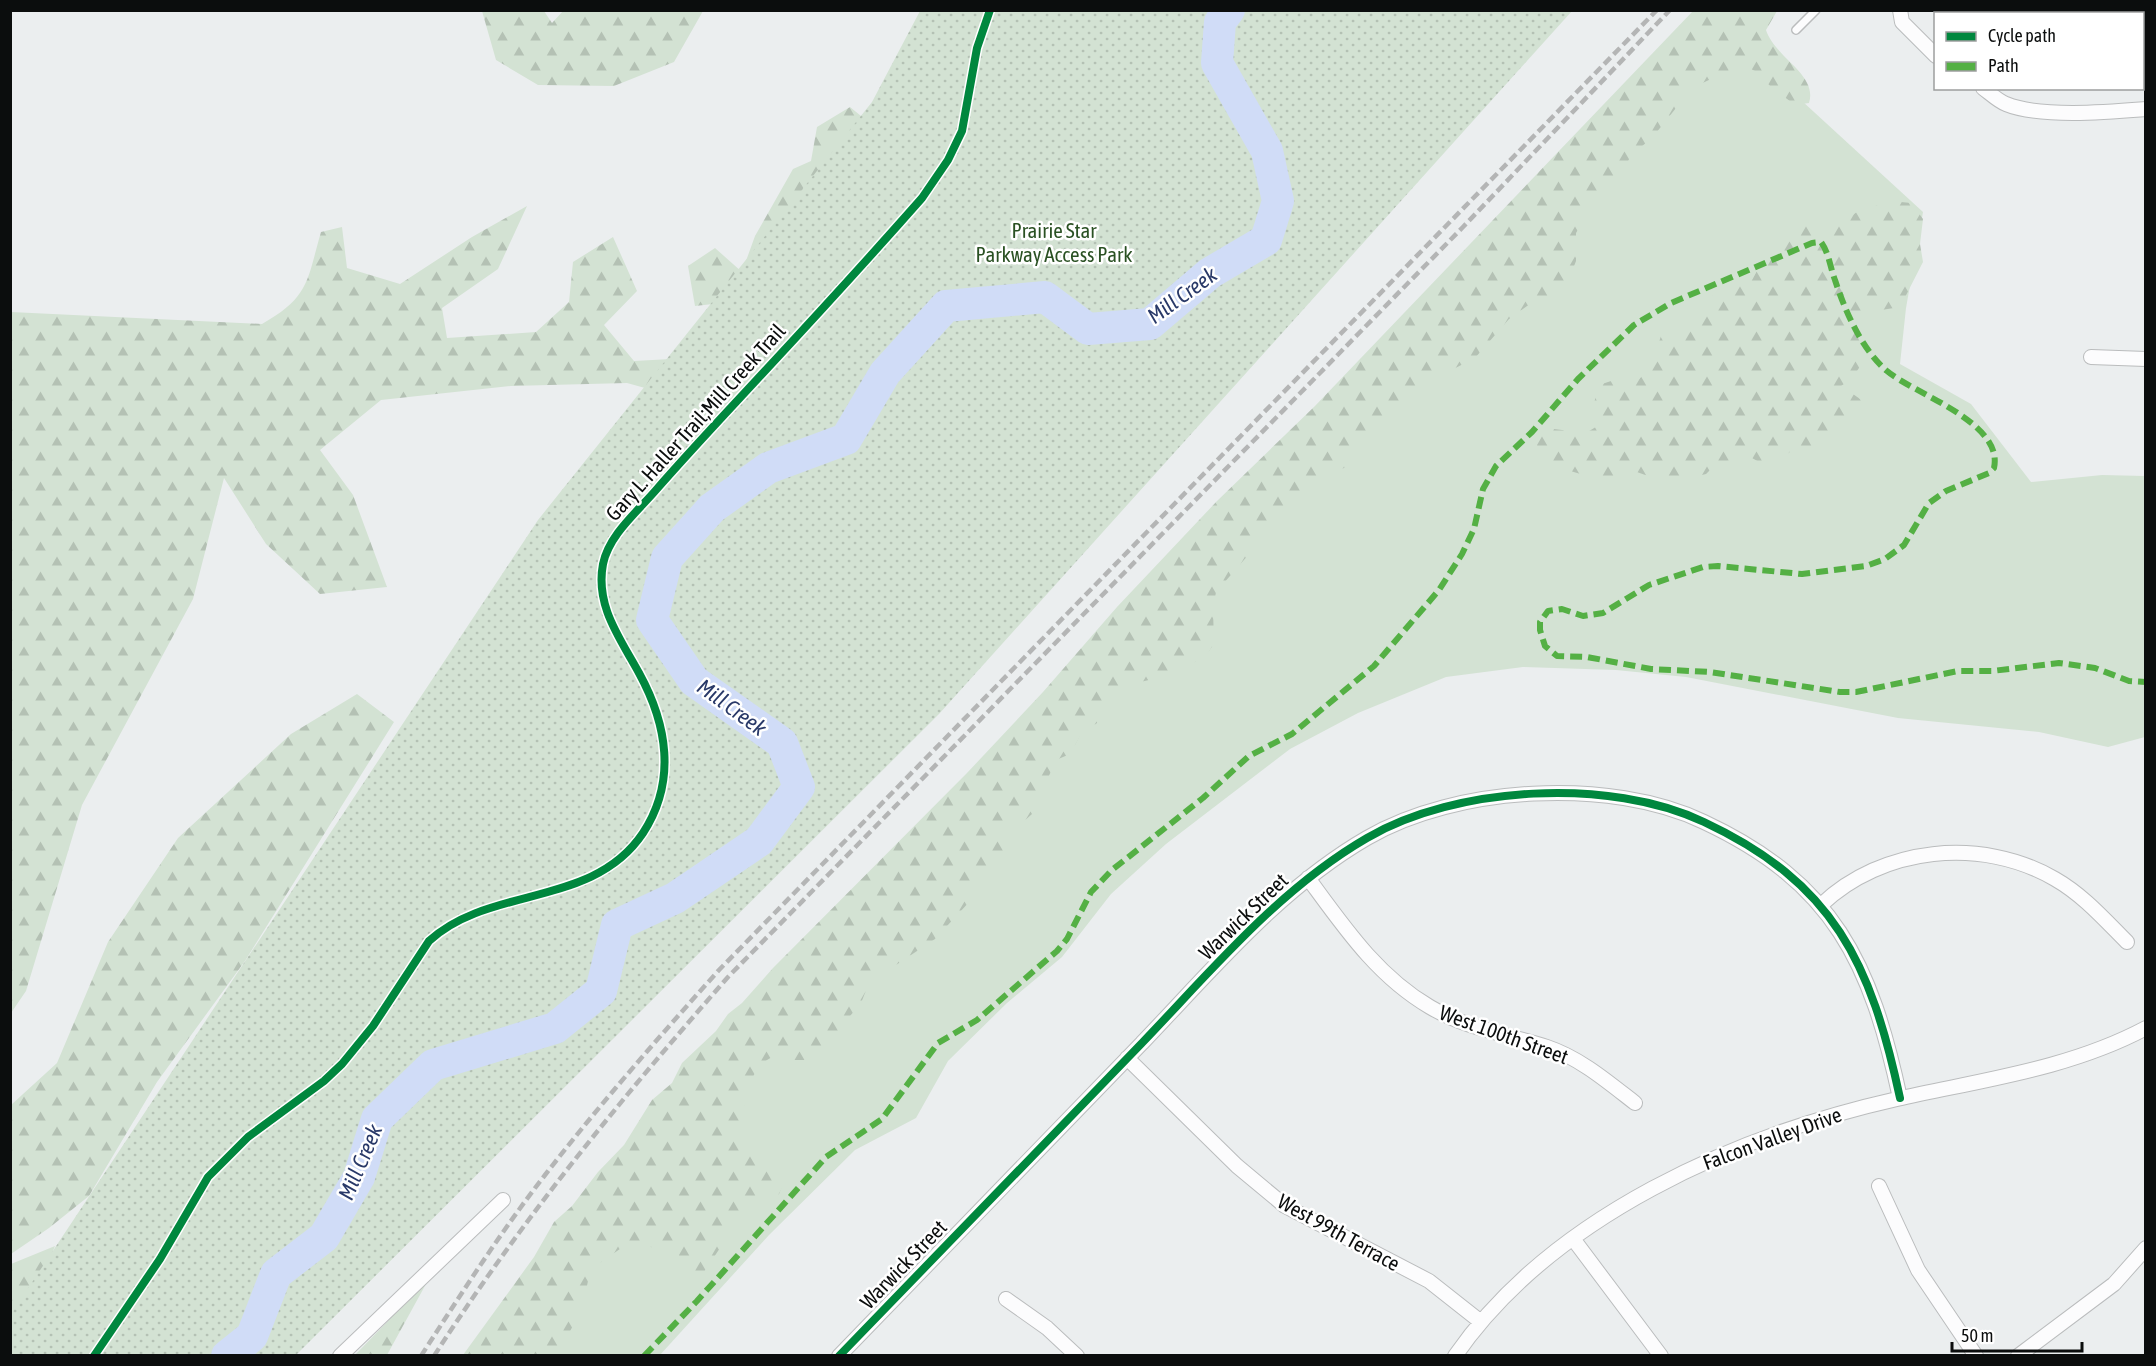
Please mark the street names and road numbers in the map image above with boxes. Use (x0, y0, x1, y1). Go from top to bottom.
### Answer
street label: Gary L. Haller Trail;Mill Creek Trail (600, 319, 790, 525)
street label: Warwick Street (1194, 868, 1292, 964)
street label: West 100th Street (1436, 1000, 1572, 1068)
street label: Falcon Valley Drive (1699, 1102, 1845, 1174)
street label: West 99th Terrace (1274, 1189, 1404, 1275)
street label: Warwick Street (855, 1215, 951, 1313)

